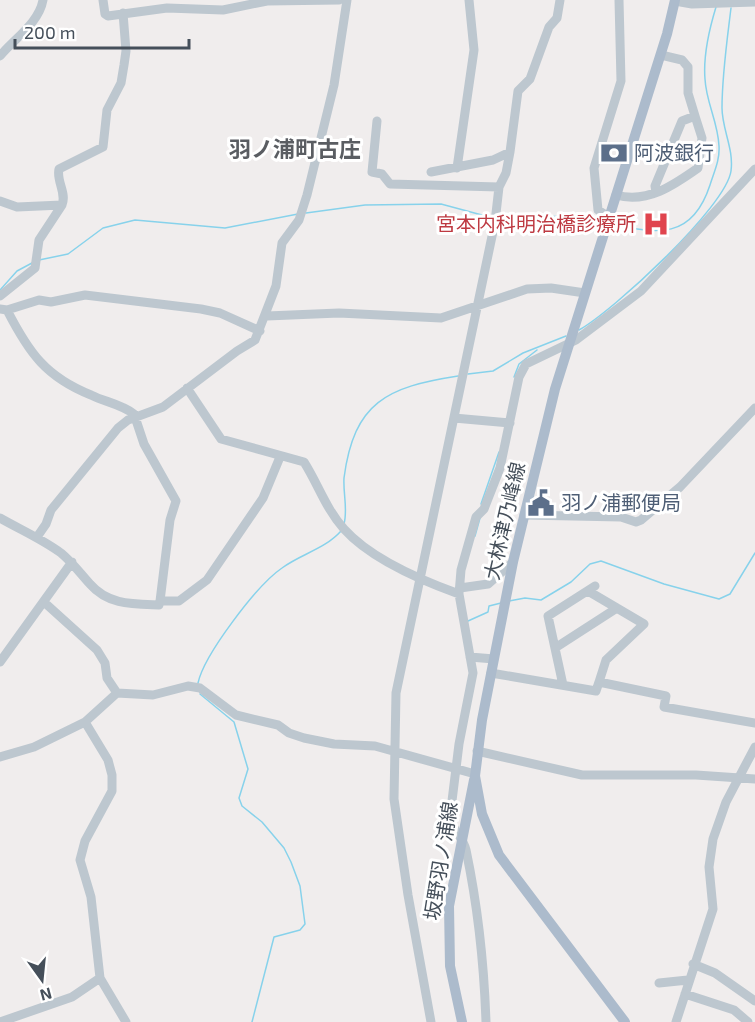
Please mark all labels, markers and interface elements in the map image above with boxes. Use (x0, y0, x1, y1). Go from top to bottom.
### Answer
scale bar (15, 12, 189, 50)
text: 200 m (24, 21, 76, 43)
district label: 羽ノ浦町古庄 (229, 135, 361, 161)
bank icon: 阿波銀行 (599, 138, 629, 168)
place label: 阿波銀行 (634, 140, 714, 164)
hospital icon: 宮本内科明治橋診療所 (641, 209, 671, 239)
place label: 宮本内科明治橋診療所 (436, 211, 636, 235)
street label: 大林津乃峰線 (479, 460, 529, 582)
public building icon: 羽ノ浦郵便局 (526, 488, 556, 518)
place label: 羽ノ浦郵便局 (561, 490, 681, 514)
street label: 坂野羽ノ浦線 (419, 800, 461, 922)
north arrow (12, 950, 72, 1010)
text: N (38, 984, 54, 1006)

